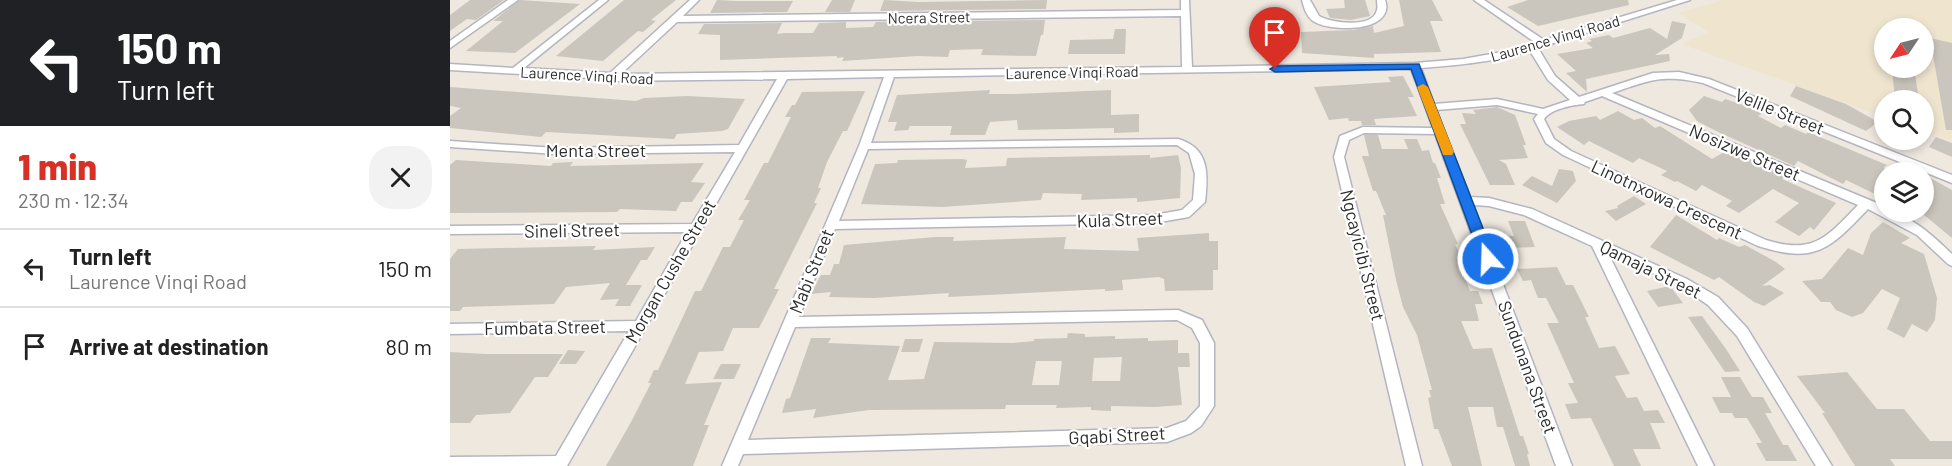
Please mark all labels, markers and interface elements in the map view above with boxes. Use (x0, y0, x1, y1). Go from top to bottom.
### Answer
street label: Ncera Street (887, 7, 971, 27)
pin (1249, 7, 1300, 69)
street label: Laurence Vinqi Road (1488, 11, 1622, 65)
icon: arrive (1258, 16, 1291, 49)
north arrow (1874, 18, 1934, 78)
map controls (1874, 18, 1934, 222)
text: 150 m (117, 22, 222, 72)
icon: left (18, 24, 96, 102)
street label: Laurence Vinqi Road (1005, 62, 1139, 82)
street label: Laurence Vinqi Road (520, 63, 654, 87)
text: Turn left (117, 73, 215, 105)
street label: Velile Street (1732, 83, 1828, 139)
button: search (1874, 90, 1934, 150)
street label: Nosizwe Street (1686, 119, 1804, 185)
street label: Menta Street (546, 139, 646, 161)
text: 1 min (18, 144, 97, 187)
button: close (369, 146, 432, 209)
street label: Linotnxowa Crescent (1588, 154, 1746, 244)
button: layers (1874, 162, 1934, 222)
street label: Ngcayicibi Street (1336, 187, 1390, 323)
text: 230 m · 12:34 (18, 188, 129, 212)
street label: Morgan Cushe Street (620, 195, 720, 347)
street label: Kula Street (1076, 206, 1164, 232)
street label: Sineli Street (524, 218, 620, 242)
street label: Mabi Street (784, 226, 838, 316)
position arrow (1456, 227, 1520, 291)
street label: Qamaja Street (1597, 235, 1705, 303)
text: Turn left (69, 243, 152, 269)
icon: left (18, 252, 51, 285)
text: 150 m (378, 255, 432, 281)
text: Laurence Vinqi Road (69, 269, 247, 293)
street label: Sundunana Street (1494, 298, 1562, 436)
street label: Fumbata Street (484, 315, 606, 339)
icon: arrive (18, 330, 51, 363)
text: Arrive at destination (69, 333, 268, 359)
text: 80 m (386, 333, 432, 359)
street label: Gqabi Street (1068, 421, 1166, 449)

